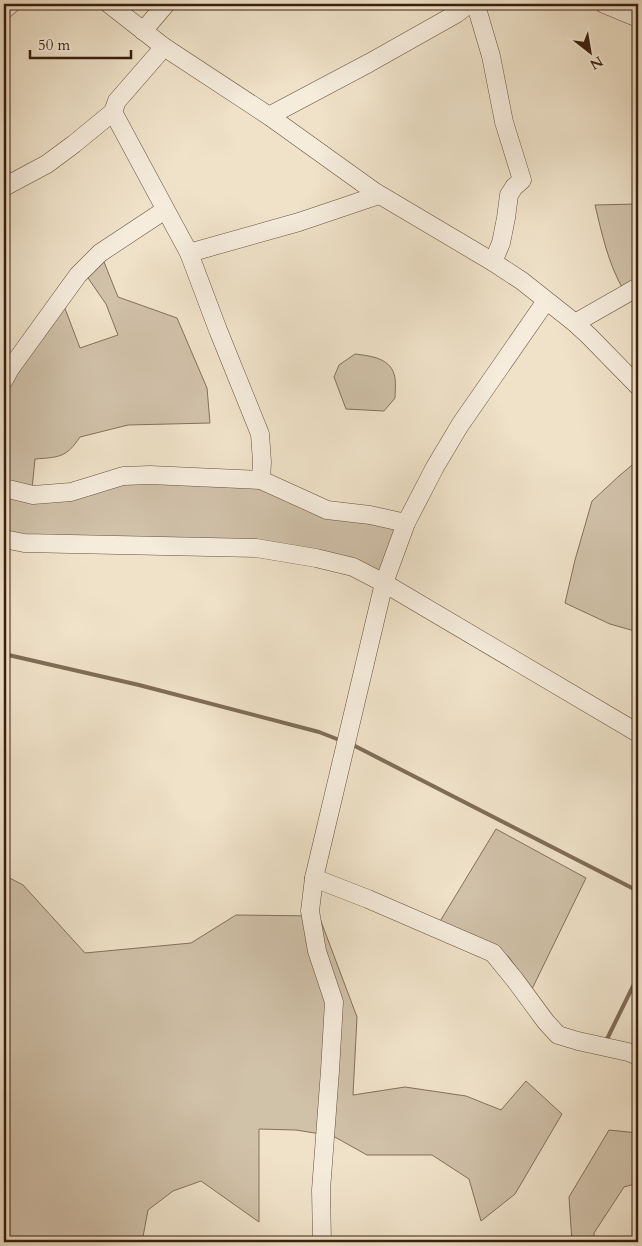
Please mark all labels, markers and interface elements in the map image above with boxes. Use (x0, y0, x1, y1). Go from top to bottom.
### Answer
scale bar (30, 28, 131, 60)
north arrow (564, 28, 614, 78)
text: 50 m (38, 35, 70, 55)
text: N (586, 51, 607, 74)

